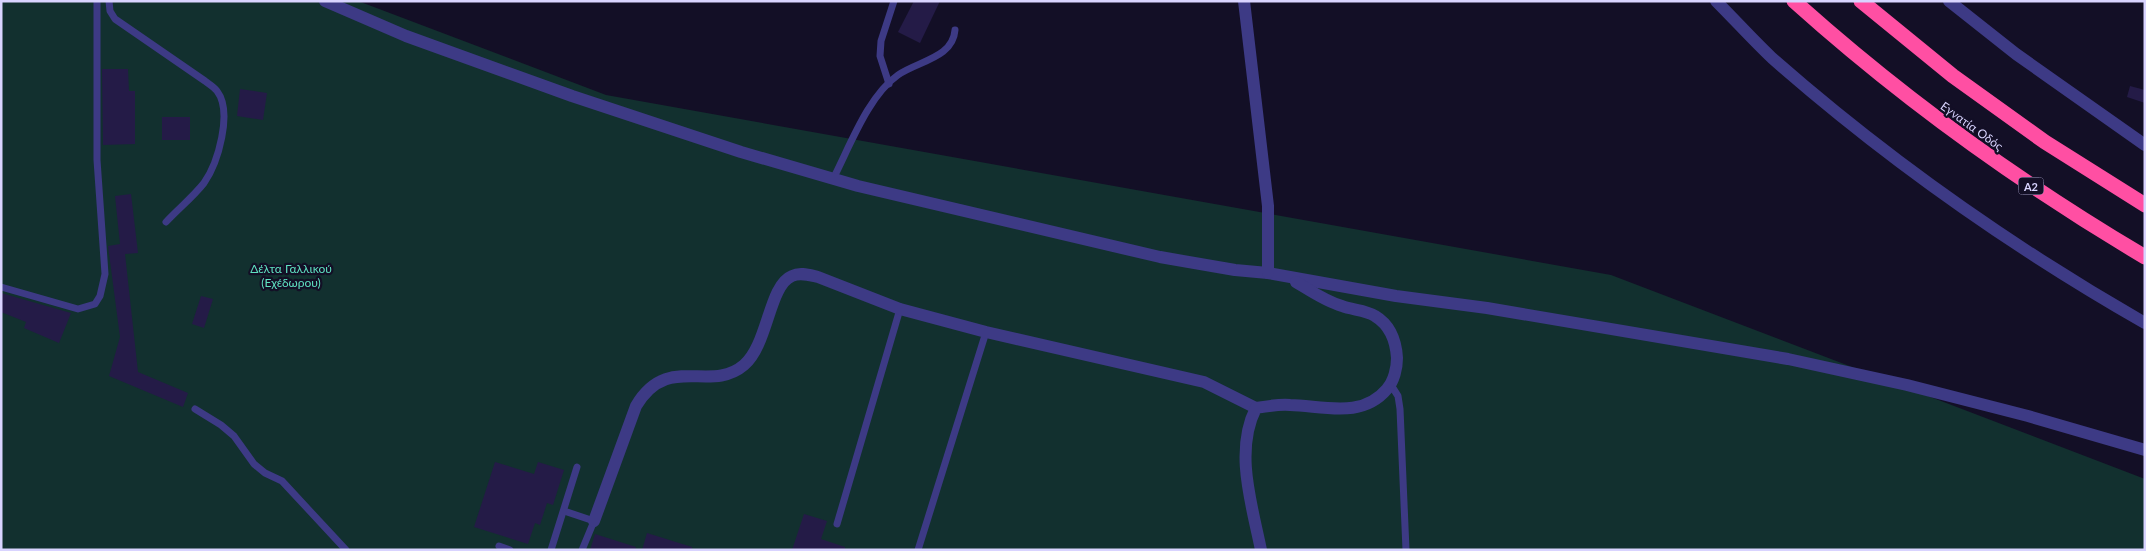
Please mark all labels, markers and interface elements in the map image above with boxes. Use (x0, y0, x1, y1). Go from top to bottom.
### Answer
street label: Εγνατία Οδός (1938, 98, 2007, 154)
road number: Α2 (2018, 178, 2044, 195)
park label: Δέλτα Γαλλικού (Εχέδωρου) (250, 261, 332, 290)

